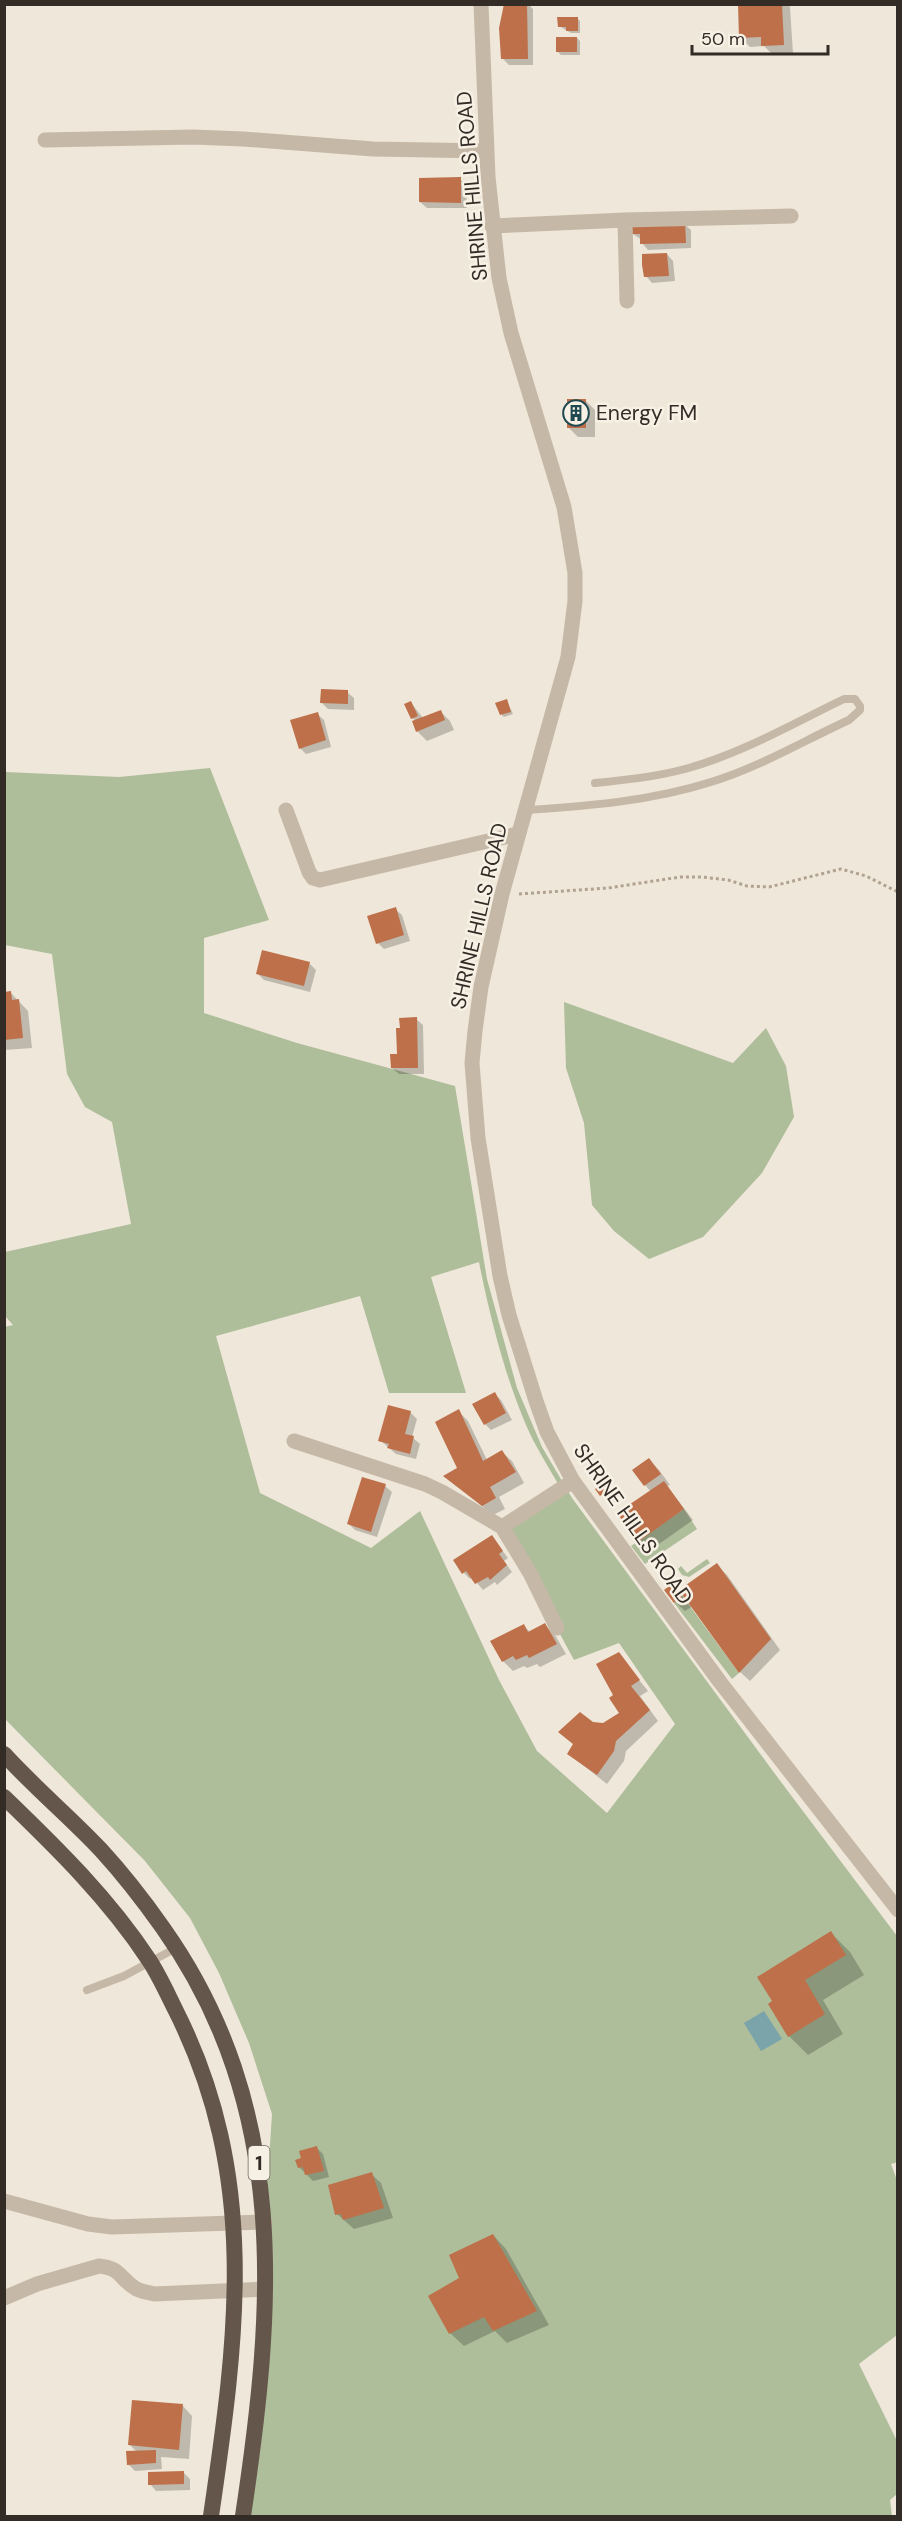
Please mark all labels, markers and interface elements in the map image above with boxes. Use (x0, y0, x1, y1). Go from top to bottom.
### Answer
scale bar (692, 18, 828, 56)
text: 50 m (701, 27, 745, 51)
street label: SHRINE HILLS ROAD (450, 90, 494, 282)
building icon: Energy FM (561, 398, 591, 428)
place label: Energy FM (596, 399, 697, 427)
street label: SHRINE HILLS ROAD (444, 820, 514, 1012)
street label: SHRINE HILLS ROAD (567, 1438, 699, 1610)
road number: 1 (248, 2146, 270, 2180)

